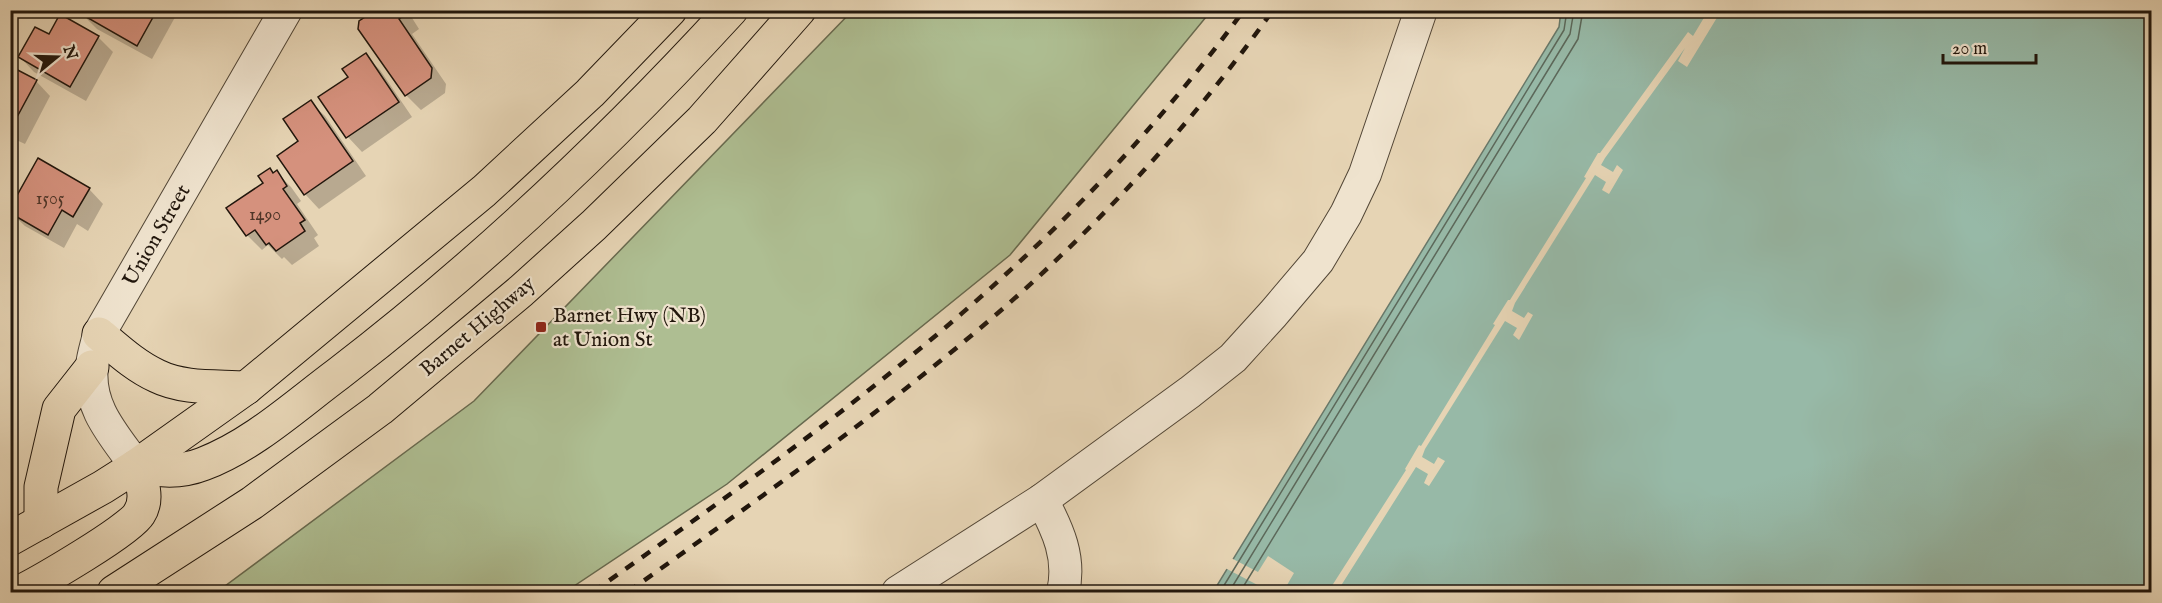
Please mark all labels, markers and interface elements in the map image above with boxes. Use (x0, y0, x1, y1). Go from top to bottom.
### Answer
north arrow (27, 27, 87, 87)
scale bar (1943, 27, 2036, 65)
text: 20 m (1952, 38, 1987, 61)
text: N (57, 42, 81, 63)
street label: Union Street (117, 180, 197, 291)
house number: 1505 (36, 188, 65, 211)
house number: 1490 (249, 204, 281, 227)
street label: Barnet Highway (415, 271, 542, 383)
place label: Barnet Hwy (NB) at Union St (553, 303, 706, 354)
marker: Barnet Hwy (NB) at Union St (534, 320, 548, 334)

